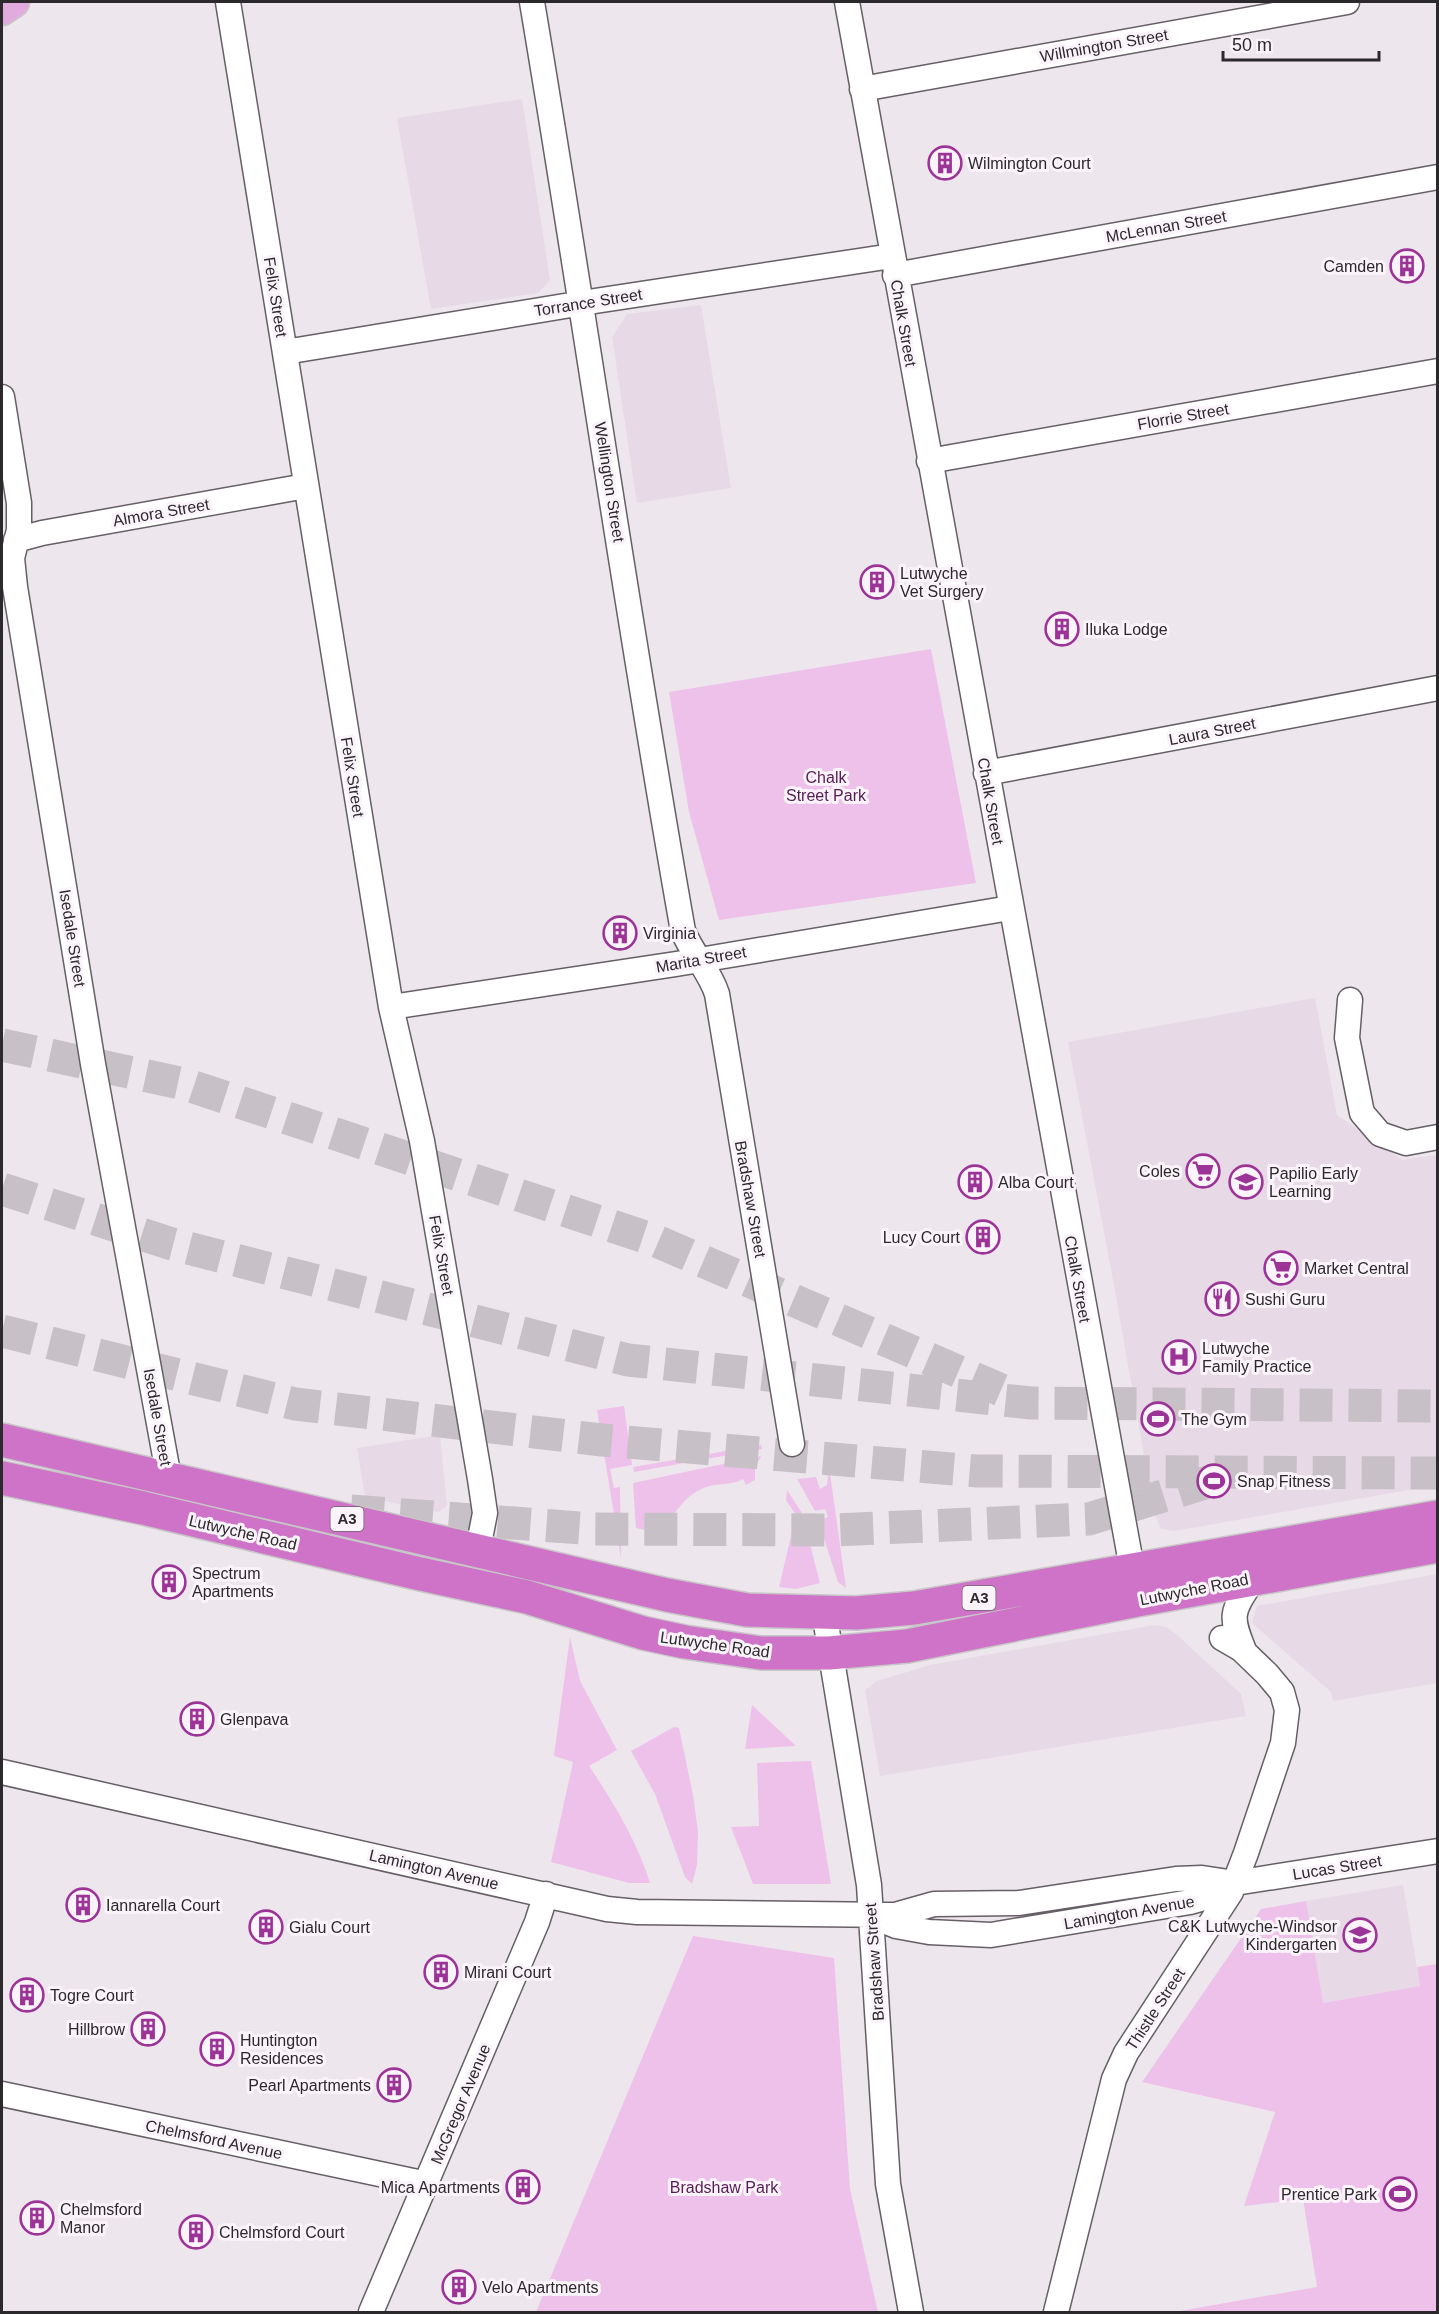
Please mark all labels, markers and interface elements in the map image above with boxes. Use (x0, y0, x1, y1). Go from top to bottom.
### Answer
scale bar (1223, 24, 1379, 62)
street label: Willmington Street (1039, 26, 1170, 65)
text: 50 m (1232, 35, 1272, 55)
building icon: Wilmington Court (927, 145, 963, 181)
place label: Wilmington Court (968, 155, 1091, 172)
street label: McLennan Street (1105, 207, 1228, 245)
building icon: Camden (1389, 248, 1425, 284)
street label: Felix Street (261, 256, 290, 339)
place label: Camden (1324, 258, 1384, 275)
street label: Chalk Street (887, 278, 920, 368)
street label: Torrance Street (533, 285, 644, 319)
street label: Florrie Street (1136, 400, 1231, 433)
street label: Wellington Street (592, 421, 627, 544)
street label: Almora Street (111, 496, 211, 529)
building icon: Lutwyche Vet Surgery (859, 564, 895, 600)
place label: Lutwyche Vet Surgery (900, 565, 984, 600)
building icon: Iluka Lodge (1044, 611, 1080, 647)
place label: Iluka Lodge (1085, 621, 1168, 638)
street label: Laura Street (1167, 715, 1257, 748)
street label: Felix Street (338, 736, 367, 819)
street label: Chalk Street (974, 756, 1007, 846)
park label: Chalk Street Park (786, 769, 867, 804)
street label: Isedale Street (56, 888, 89, 989)
building icon: Virginia (602, 915, 638, 951)
place label: Virginia (643, 925, 696, 942)
street label: Marita Street (655, 943, 748, 976)
street label: Bradshaw Street (732, 1139, 769, 1259)
supermarket icon: Coles (1185, 1153, 1221, 1189)
place label: Coles (1139, 1163, 1180, 1180)
building icon: Alba Court (957, 1164, 993, 1200)
school or university icon: Papilio Early Learning (1228, 1164, 1264, 1200)
place label: Papilio Early Learning (1269, 1165, 1358, 1200)
place label: Alba Court (998, 1174, 1074, 1191)
street label: Felix Street (426, 1214, 457, 1297)
building icon: Lucy Court (965, 1219, 1001, 1255)
place label: Lucy Court (883, 1229, 961, 1246)
street label: Chalk Street (1061, 1234, 1094, 1324)
supermarket icon: Market Central (1263, 1250, 1299, 1286)
place label: Market Central (1304, 1260, 1409, 1277)
restaurant icon: Sushi Guru (1204, 1281, 1240, 1317)
place label: Sushi Guru (1245, 1291, 1325, 1308)
hospital icon: Lutwyche Family Practice (1161, 1339, 1197, 1375)
place label: Lutwyche Family Practice (1202, 1340, 1311, 1375)
street label: Isedale Street (141, 1367, 175, 1468)
sports icon: The Gym (1140, 1401, 1176, 1437)
place label: The Gym (1181, 1411, 1247, 1428)
sports icon: Snap Fitness (1196, 1463, 1232, 1499)
place label: Snap Fitness (1237, 1473, 1330, 1490)
road number: A3 (330, 1507, 364, 1531)
street label: Lutwyche Road (187, 1512, 299, 1553)
building icon: Spectrum Apartments (151, 1564, 187, 1600)
place label: Spectrum Apartments (192, 1565, 274, 1600)
street label: Lutwyche Road (1138, 1571, 1250, 1608)
road number: A3 (962, 1586, 996, 1610)
street label: Lutwyche Road (659, 1628, 771, 1661)
building icon: Glenpava (179, 1701, 215, 1737)
place label: Glenpava (220, 1711, 289, 1728)
street label: Lamington Avenue (368, 1846, 500, 1893)
street label: Lucas Street (1291, 1852, 1383, 1883)
building icon: Iannarella Court (65, 1887, 101, 1923)
street label: Lamington Avenue (1062, 1893, 1196, 1932)
place label: Iannarella Court (106, 1897, 220, 1914)
street label: Bradshaw Street (862, 1902, 887, 2022)
building icon: Gialu Court (248, 1909, 284, 1945)
school or university icon: C&K Lutwyche-Windsor Kindergarten (1342, 1917, 1378, 1953)
place label: C&K Lutwyche-Windsor Kindergarten (1168, 1918, 1338, 1953)
place label: Gialu Court (289, 1919, 370, 1936)
building icon: Mirani Court (423, 1954, 459, 1990)
place label: Mirani Court (464, 1964, 552, 1981)
street label: Thistle Street (1123, 1965, 1189, 2053)
building icon: Togre Court (9, 1977, 45, 2013)
place label: Togre Court (50, 1987, 134, 2004)
building icon: Hillbrow (130, 2011, 166, 2047)
place label: Hillbrow (68, 2021, 125, 2038)
building icon: Huntington Residences (199, 2031, 235, 2067)
place label: Huntington Residences (240, 2032, 324, 2067)
street label: McGregor Avenue (427, 2042, 493, 2167)
building icon: Pearl Apartments (376, 2067, 412, 2103)
place label: Pearl Apartments (248, 2077, 371, 2094)
street label: Chelmsford Avenue (144, 2117, 284, 2162)
building icon: Mica Apartments (505, 2169, 541, 2205)
sports icon: Prentice Park (1382, 2176, 1418, 2212)
place label: Mica Apartments (381, 2179, 500, 2196)
park label: Bradshaw Park (670, 2179, 779, 2196)
place label: Prentice Park (1281, 2186, 1378, 2203)
building icon: Chelmsford Manor (19, 2200, 55, 2236)
place label: Chelmsford Manor (60, 2201, 142, 2236)
building icon: Chelmsford Court (178, 2214, 214, 2250)
place label: Chelmsford Court (219, 2224, 345, 2241)
building icon: Velo Apartments (441, 2269, 477, 2305)
place label: Velo Apartments (482, 2279, 599, 2296)

